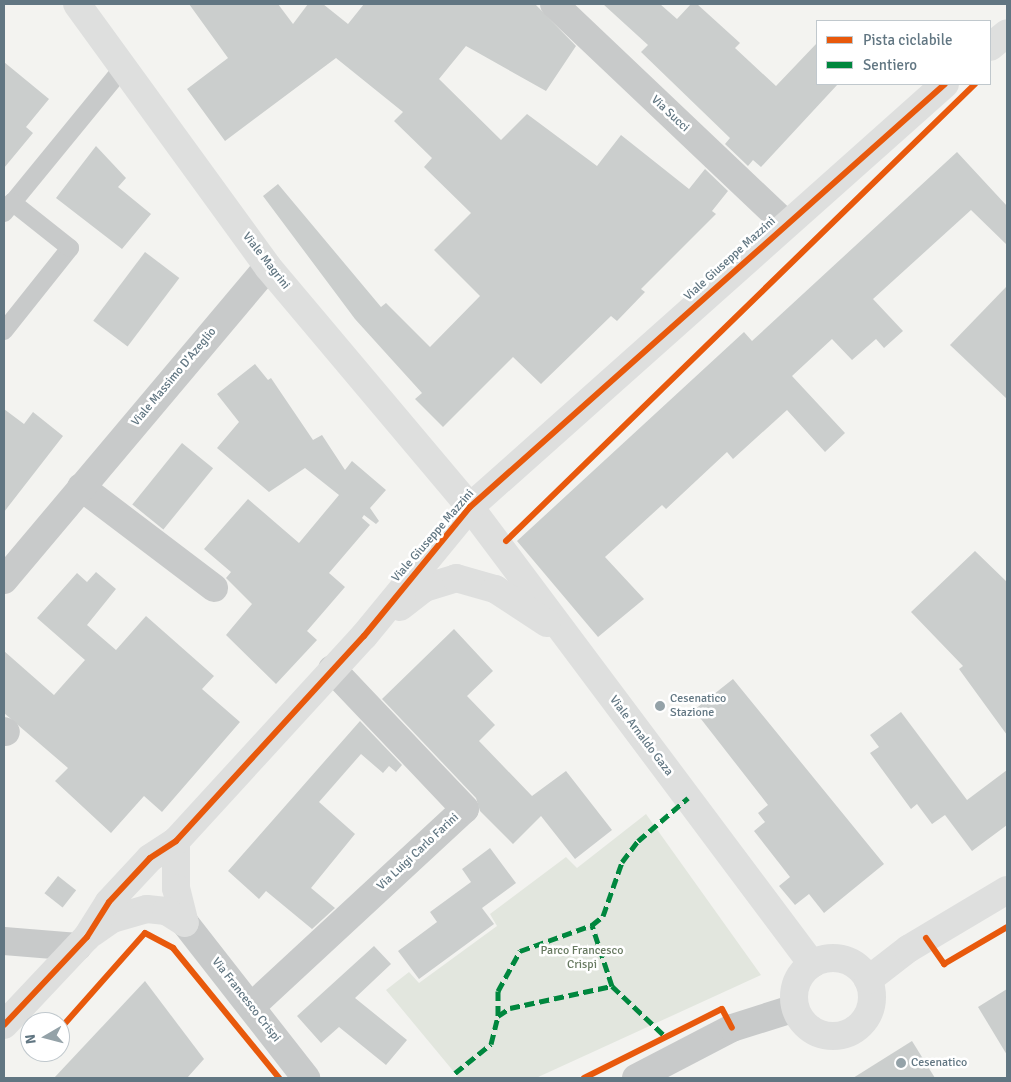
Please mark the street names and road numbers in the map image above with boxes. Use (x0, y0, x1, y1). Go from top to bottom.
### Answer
street label: Via Succi (648, 93, 692, 135)
street label: Viale Giuseppe Mazzini (681, 214, 779, 304)
street label: Viale Magrini (239, 230, 293, 292)
street label: Viale Massimo D'Azeglio (129, 325, 219, 429)
street label: Viale Giuseppe Mazzini (389, 487, 477, 585)
street label: Viale Arnaldo Gaza (606, 693, 676, 779)
street label: Via Luigi Carlo Farini (374, 810, 462, 894)
street label: Via Francesco Crispi (209, 955, 283, 1045)

